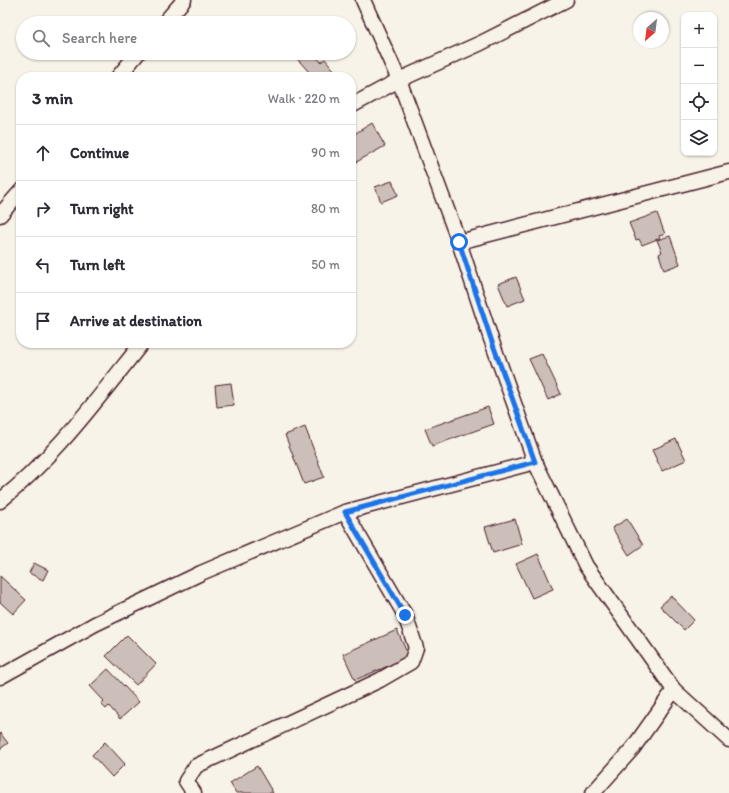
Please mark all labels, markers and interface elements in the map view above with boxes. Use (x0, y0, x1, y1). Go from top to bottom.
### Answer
north arrow (633, 12, 669, 48)
map controls (681, 12, 717, 156)
button: + (681, 12, 717, 48)
search box (16, 16, 356, 60)
icon: search (30, 27, 52, 49)
text: Search here (62, 29, 137, 47)
button: − (681, 48, 717, 84)
button: locate (681, 84, 717, 120)
text: 3 min (32, 88, 73, 108)
text: Walk · 220 m (268, 91, 340, 106)
button: layers (681, 120, 717, 156)
icon: ahead (32, 142, 54, 164)
text: Continue (70, 144, 129, 162)
text: 90 m (311, 145, 340, 160)
icon: right (32, 198, 54, 220)
text: Turn right (70, 200, 134, 218)
text: 80 m (311, 201, 340, 216)
route start (450, 233, 468, 251)
icon: left (32, 254, 54, 276)
text: Turn left (70, 256, 125, 274)
text: 50 m (311, 257, 340, 272)
icon: arrive (32, 310, 54, 332)
text: Arrive at destination (70, 312, 202, 330)
route end (396, 606, 414, 624)

